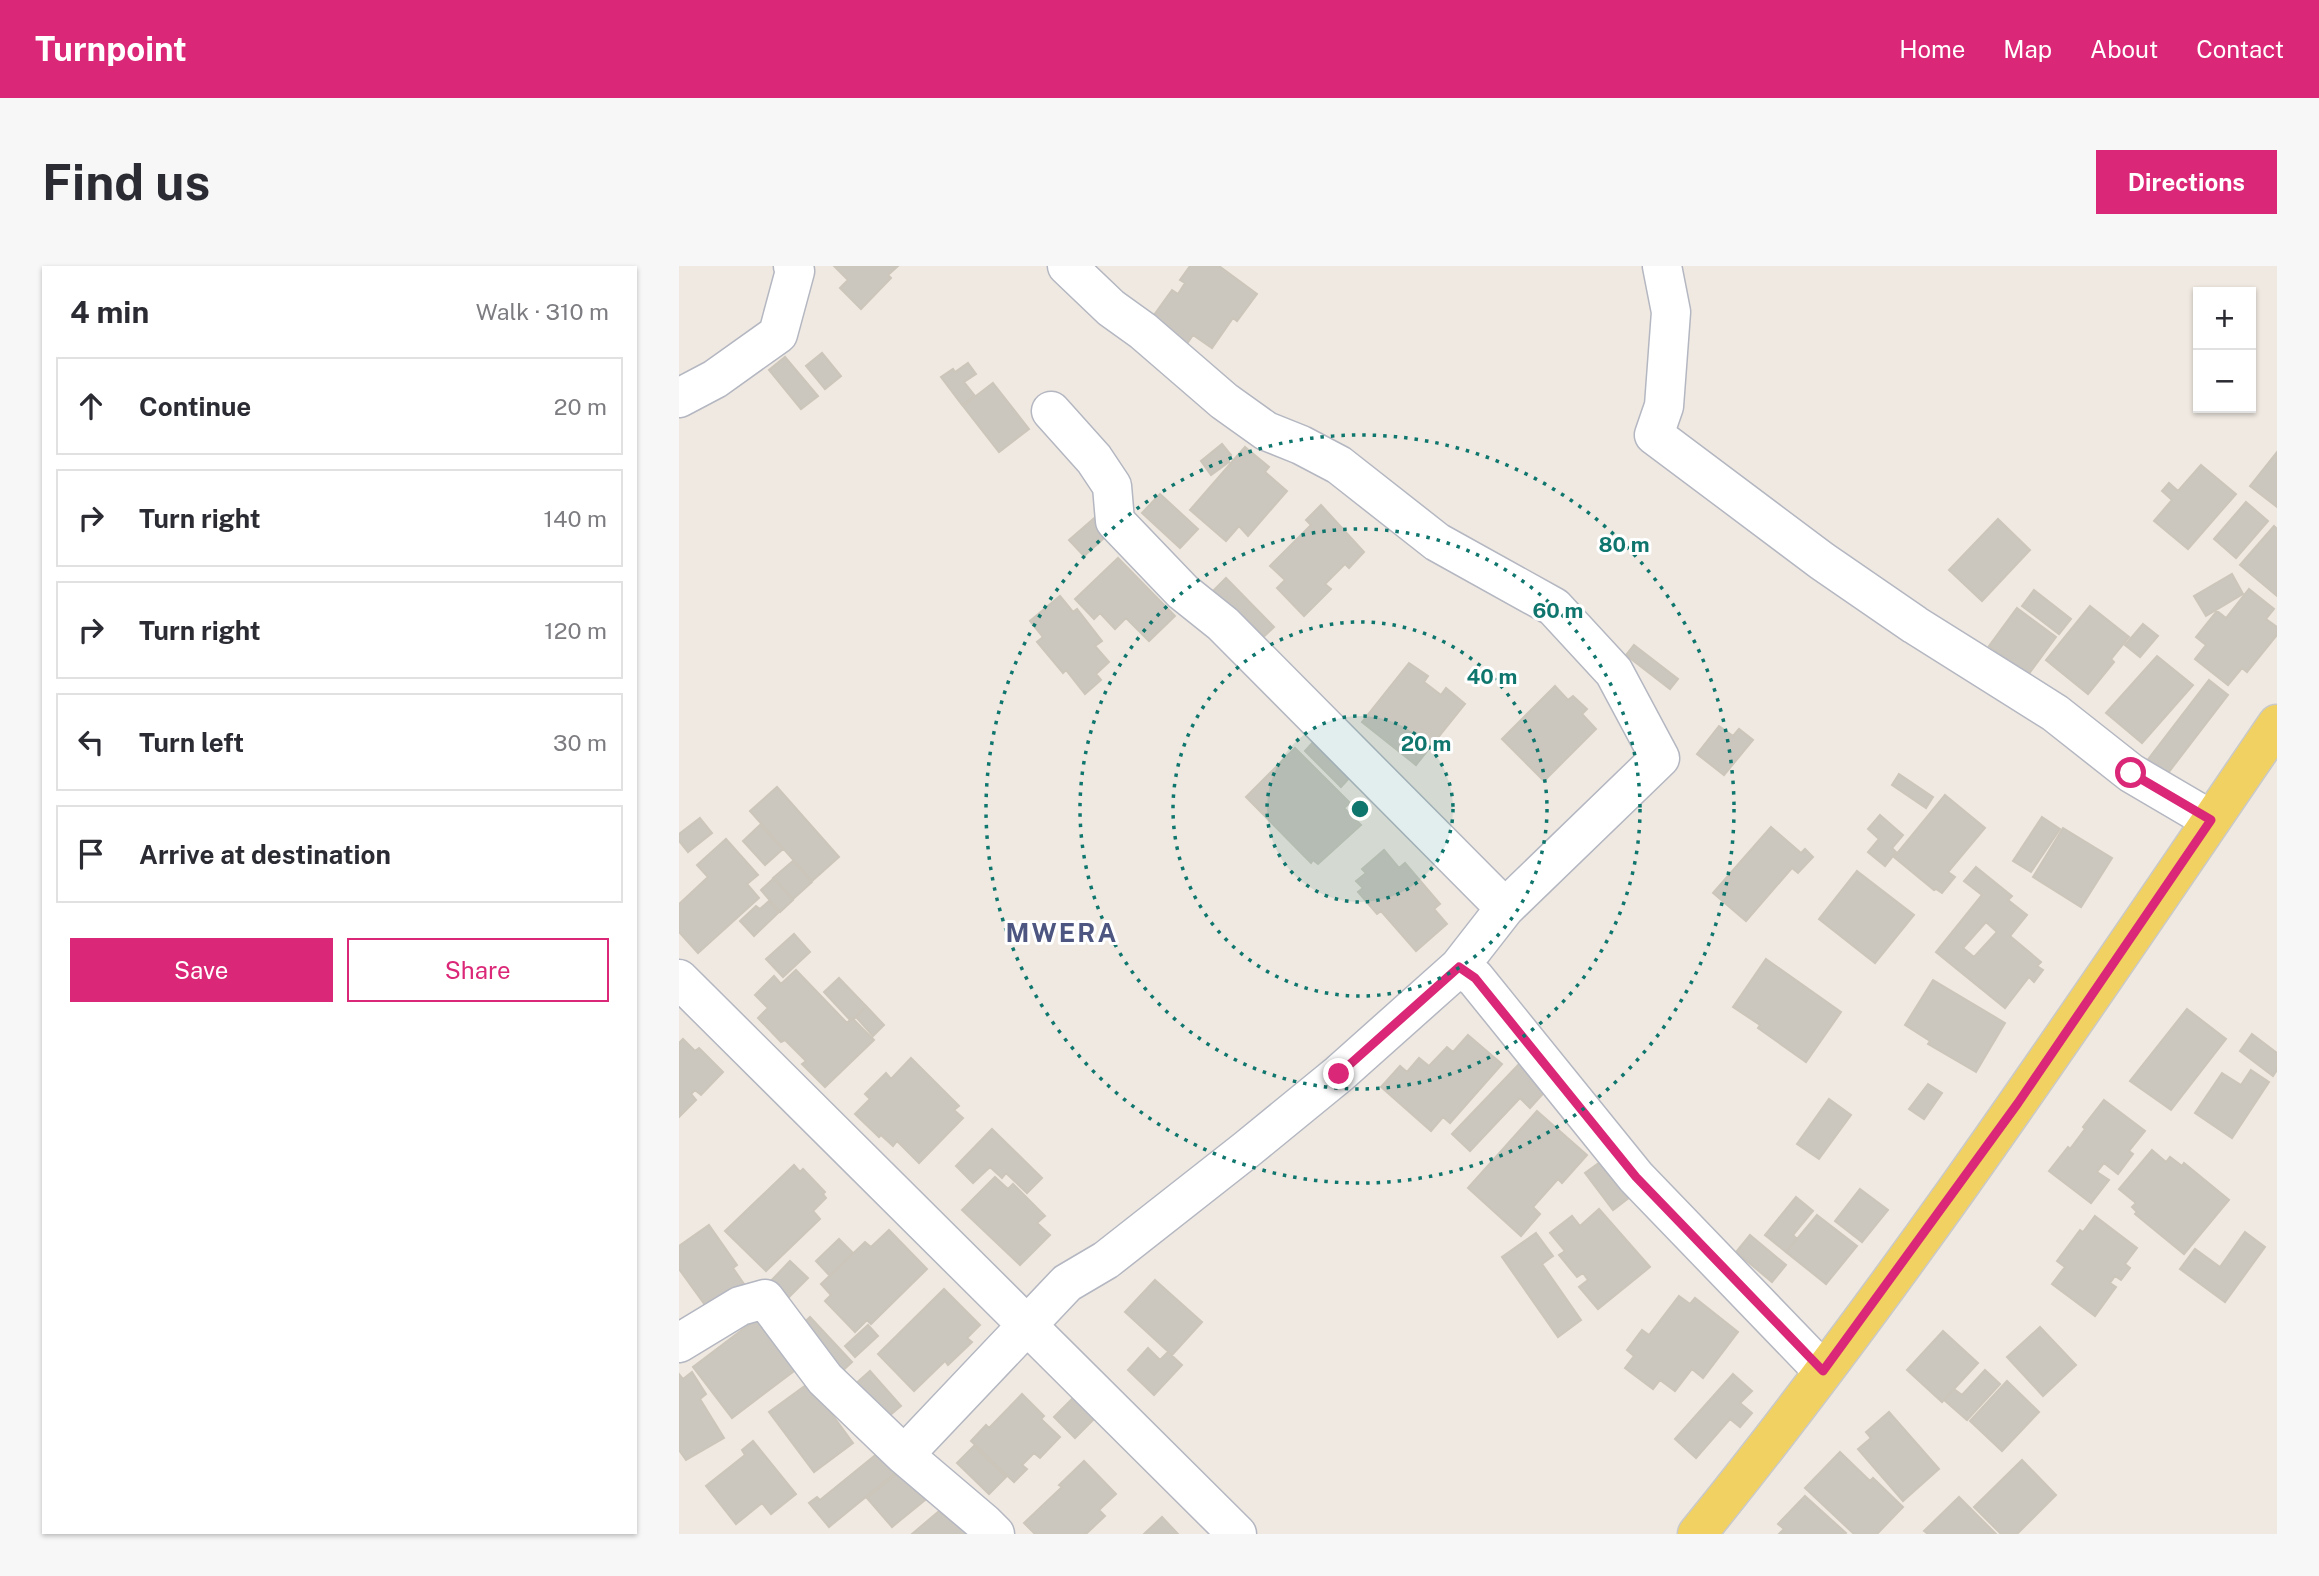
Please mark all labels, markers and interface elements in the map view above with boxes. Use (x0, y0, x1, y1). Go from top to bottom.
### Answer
text: Turnpoint (35, 30, 187, 68)
text: Home (1899, 35, 1965, 63)
text: Map (2003, 35, 2052, 63)
text: About (2090, 35, 2158, 63)
text: Contact (2196, 35, 2284, 63)
button: Directions (2096, 150, 2277, 214)
text: Find us (42, 153, 210, 211)
map controls (2193, 287, 2256, 413)
button: + (2193, 287, 2256, 350)
text: 4 min (70, 294, 149, 330)
text: Walk · 310 m (476, 298, 609, 325)
button: − (2193, 350, 2256, 413)
icon: ahead (72, 387, 110, 425)
text: Continue (139, 391, 251, 422)
text: 20 m (554, 393, 607, 420)
icon: right (72, 499, 110, 537)
text: Turn right (139, 503, 261, 534)
text: 140 m (544, 505, 607, 532)
text: 80 m (1598, 532, 1650, 557)
text: 60 m (1533, 598, 1583, 623)
icon: right (72, 611, 110, 649)
text: Turn right (139, 615, 261, 646)
text: 120 m (544, 617, 607, 644)
text: 40 m (1467, 664, 1517, 689)
icon: left (72, 723, 110, 761)
text: Turn left (139, 727, 244, 758)
text: 30 m (553, 729, 607, 756)
text: 20 m (1401, 731, 1451, 756)
route start (2115, 757, 2146, 788)
centre of rings (1348, 797, 1372, 821)
icon: arrive (72, 835, 110, 873)
text: Arrive at destination (139, 839, 391, 870)
district label: MWERA (1006, 917, 1118, 948)
button: Save (70, 938, 333, 1002)
button: Share (347, 938, 609, 1002)
route end (1323, 1058, 1354, 1089)

